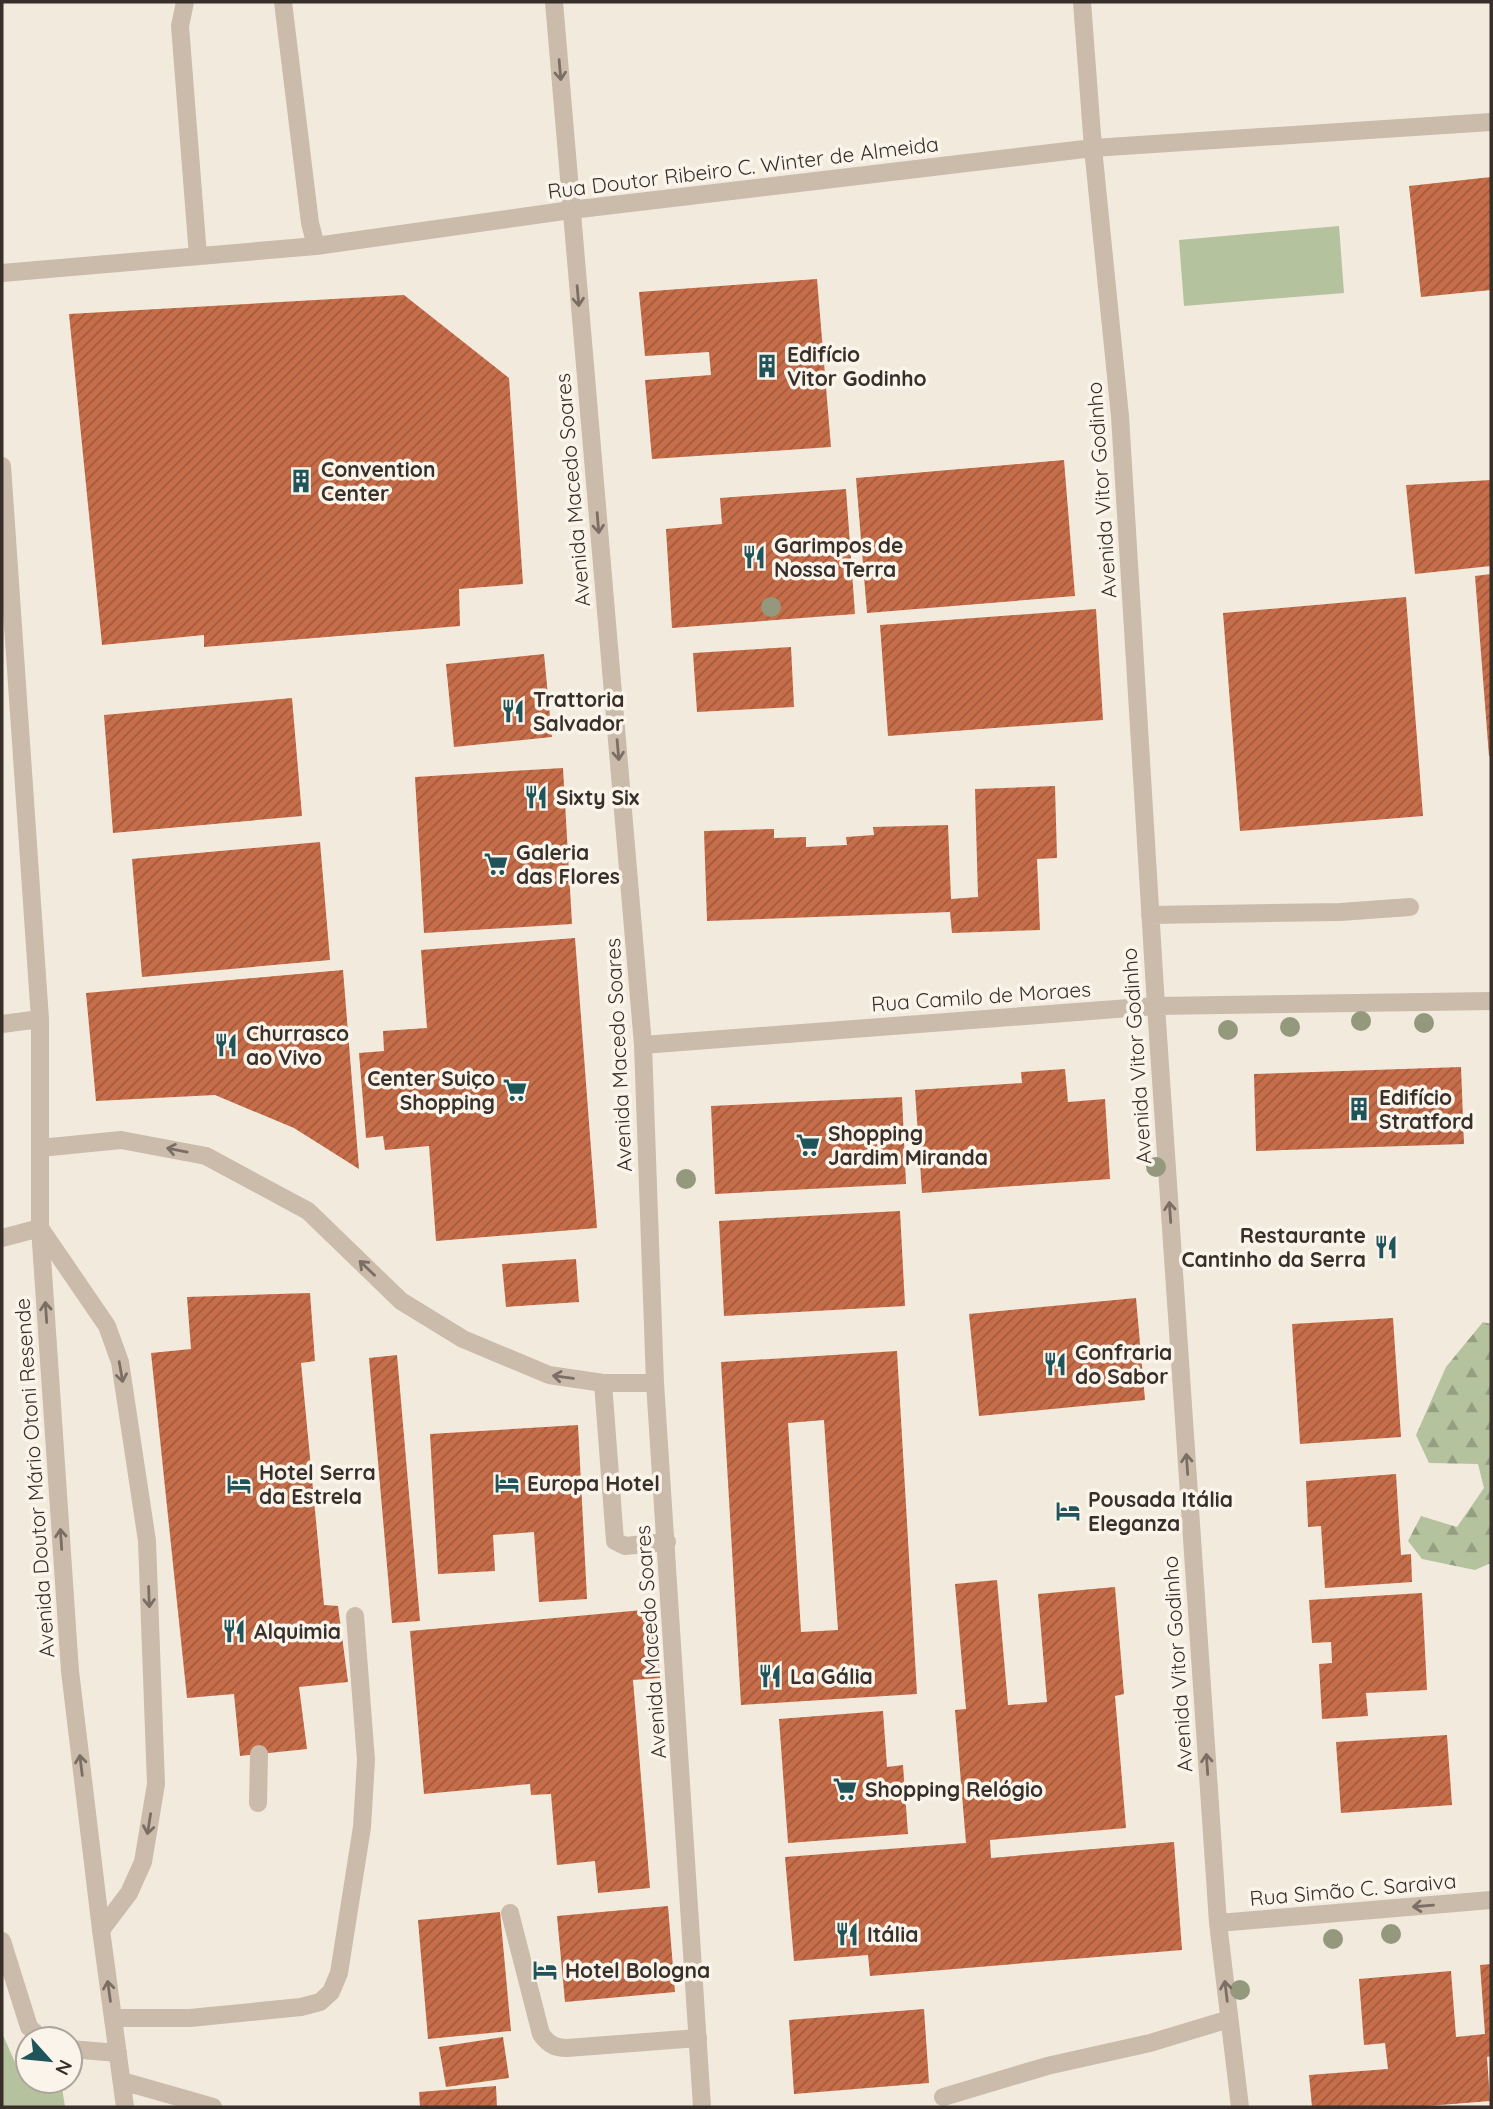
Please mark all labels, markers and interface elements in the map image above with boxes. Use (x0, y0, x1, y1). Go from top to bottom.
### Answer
one-way arrow (554, 58, 567, 81)
street label: Rua Doutor Ribeiro C. Winter de Almeida (546, 130, 940, 204)
one-way arrow (572, 285, 585, 307)
place label: Edifício Vitor Godinho (787, 341, 927, 391)
building icon: Edifício Vitor Godinho (753, 352, 781, 380)
street label: Avenida Macedo Soares (549, 372, 595, 608)
street label: Avenida Vitor Godinho (1080, 381, 1122, 599)
place label: Convention Center (321, 456, 435, 506)
building icon: Convention Center (287, 467, 315, 495)
one-way arrow (592, 511, 605, 534)
place label: Garimpos de Nossa Terra (774, 532, 903, 582)
restaurant icon: Garimpos de Nossa Terra (740, 543, 768, 571)
place label: Trattoria Salvador (533, 686, 624, 736)
restaurant icon: Trattoria Salvador (499, 697, 527, 725)
one-way arrow (612, 738, 625, 761)
restaurant icon: Sixty Six (522, 783, 550, 811)
place label: Sixty Six (556, 784, 639, 810)
place label: Galeria das Flores (516, 839, 620, 889)
supermarket icon: Galeria das Flores (482, 850, 510, 878)
street label: Avenida Macedo Soares (599, 937, 637, 1173)
street label: Avenida Vitor Godinho (1115, 947, 1157, 1165)
street label: Rua Camilo de Moraes (870, 975, 1092, 1017)
place label: Churrasco ao Vivo (246, 1020, 349, 1070)
restaurant icon: Churrasco ao Vivo (212, 1031, 240, 1059)
place label: Center Suiço Shopping (367, 1065, 495, 1115)
supermarket icon: Center Suiço Shopping (501, 1076, 529, 1104)
place label: Edifício Stratford (1379, 1084, 1474, 1134)
building icon: Edifício Stratford (1345, 1095, 1373, 1123)
place label: Shopping Jardim Miranda (828, 1120, 988, 1170)
supermarket icon: Shopping Jardim Miranda (794, 1131, 822, 1159)
one-way arrow (166, 1143, 189, 1157)
one-way arrow (1163, 1201, 1176, 1224)
place label: Restaurante Cantinho da Serra (1181, 1222, 1366, 1272)
restaurant icon: Restaurante Cantinho da Serra (1372, 1233, 1400, 1261)
one-way arrow (359, 1260, 376, 1277)
street label: Avenida Doutor Mário Otoni Resende (8, 1297, 60, 1659)
one-way arrow (39, 1301, 52, 1324)
place label: Confraria do Sabor (1075, 1339, 1172, 1389)
restaurant icon: Confraria do Sabor (1041, 1350, 1069, 1378)
one-way arrow (115, 1360, 128, 1383)
one-way arrow (552, 1370, 575, 1383)
one-way arrow (1180, 1453, 1193, 1476)
place label: Hotel Serra da Estrela (259, 1459, 376, 1509)
hotel icon: Europa Hotel (493, 1469, 521, 1497)
hotel icon: Hotel Serra da Estrela (225, 1470, 253, 1498)
place label: Europa Hotel (527, 1470, 660, 1496)
place label: Pousada Itália Eleganza (1088, 1486, 1233, 1536)
hotel icon: Pousada Itália Eleganza (1054, 1497, 1082, 1525)
street label: Avenida Macedo Soares (629, 1524, 671, 1760)
one-way arrow (54, 1528, 67, 1551)
street label: Avenida Vitor Godinho (1156, 1555, 1198, 1773)
one-way arrow (143, 1585, 156, 1608)
restaurant icon: Alquimia (220, 1617, 248, 1645)
place label: Alquimia (254, 1618, 341, 1644)
restaurant icon: La Gália (756, 1662, 784, 1690)
place label: La Gália (790, 1663, 873, 1689)
one-way arrow (1200, 1753, 1213, 1776)
one-way arrow (75, 1755, 88, 1777)
supermarket icon: Shopping Relógio (831, 1775, 859, 1803)
place label: Shopping Relógio (865, 1776, 1043, 1802)
one-way arrow (142, 1812, 155, 1835)
street label: Rua Simão C. Saraiva (1249, 1867, 1457, 1911)
one-way arrow (1412, 1900, 1435, 1913)
restaurant icon: Itália (833, 1920, 861, 1948)
place label: Itália (867, 1921, 918, 1947)
hotel icon: Hotel Bologna (531, 1956, 559, 1984)
place label: Hotel Bologna (565, 1957, 710, 1983)
one-way arrow (102, 1980, 115, 2003)
one-way arrow (1219, 1980, 1232, 2003)
north arrow (14, 2025, 84, 2095)
text: N (50, 2056, 78, 2079)

